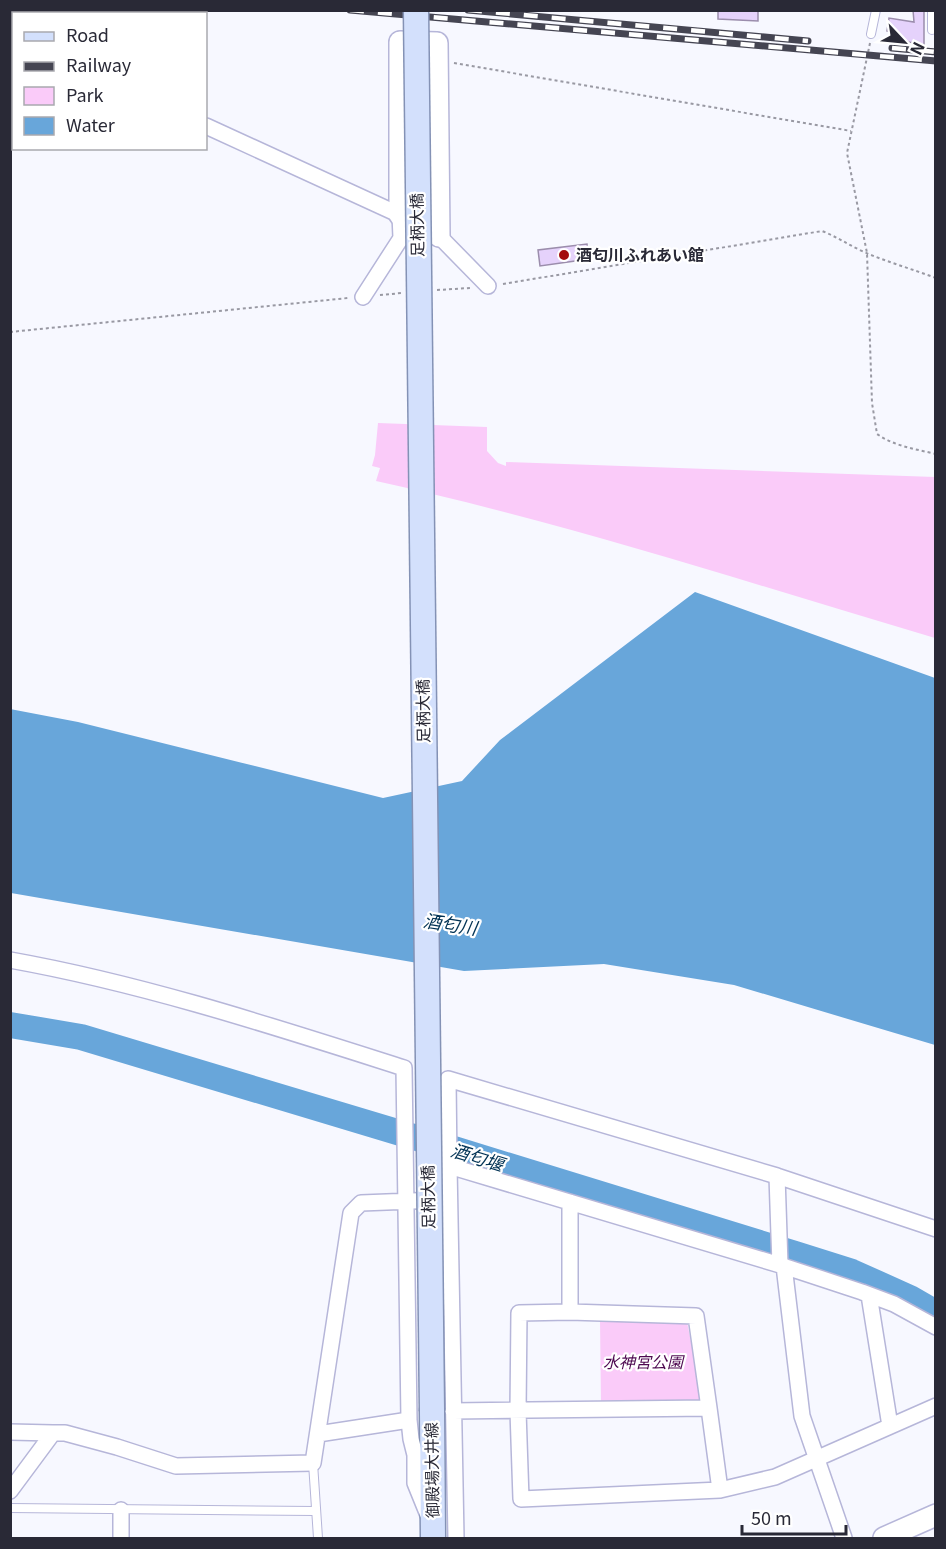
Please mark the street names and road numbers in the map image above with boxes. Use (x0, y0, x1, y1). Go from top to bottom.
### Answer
street label: 足柄大橋 (403, 193, 429, 257)
street label: 足柄大橋 (409, 679, 435, 743)
street label: 足柄大橋 (414, 1165, 440, 1229)
street label: 御殿場大井線 (418, 1422, 444, 1518)

